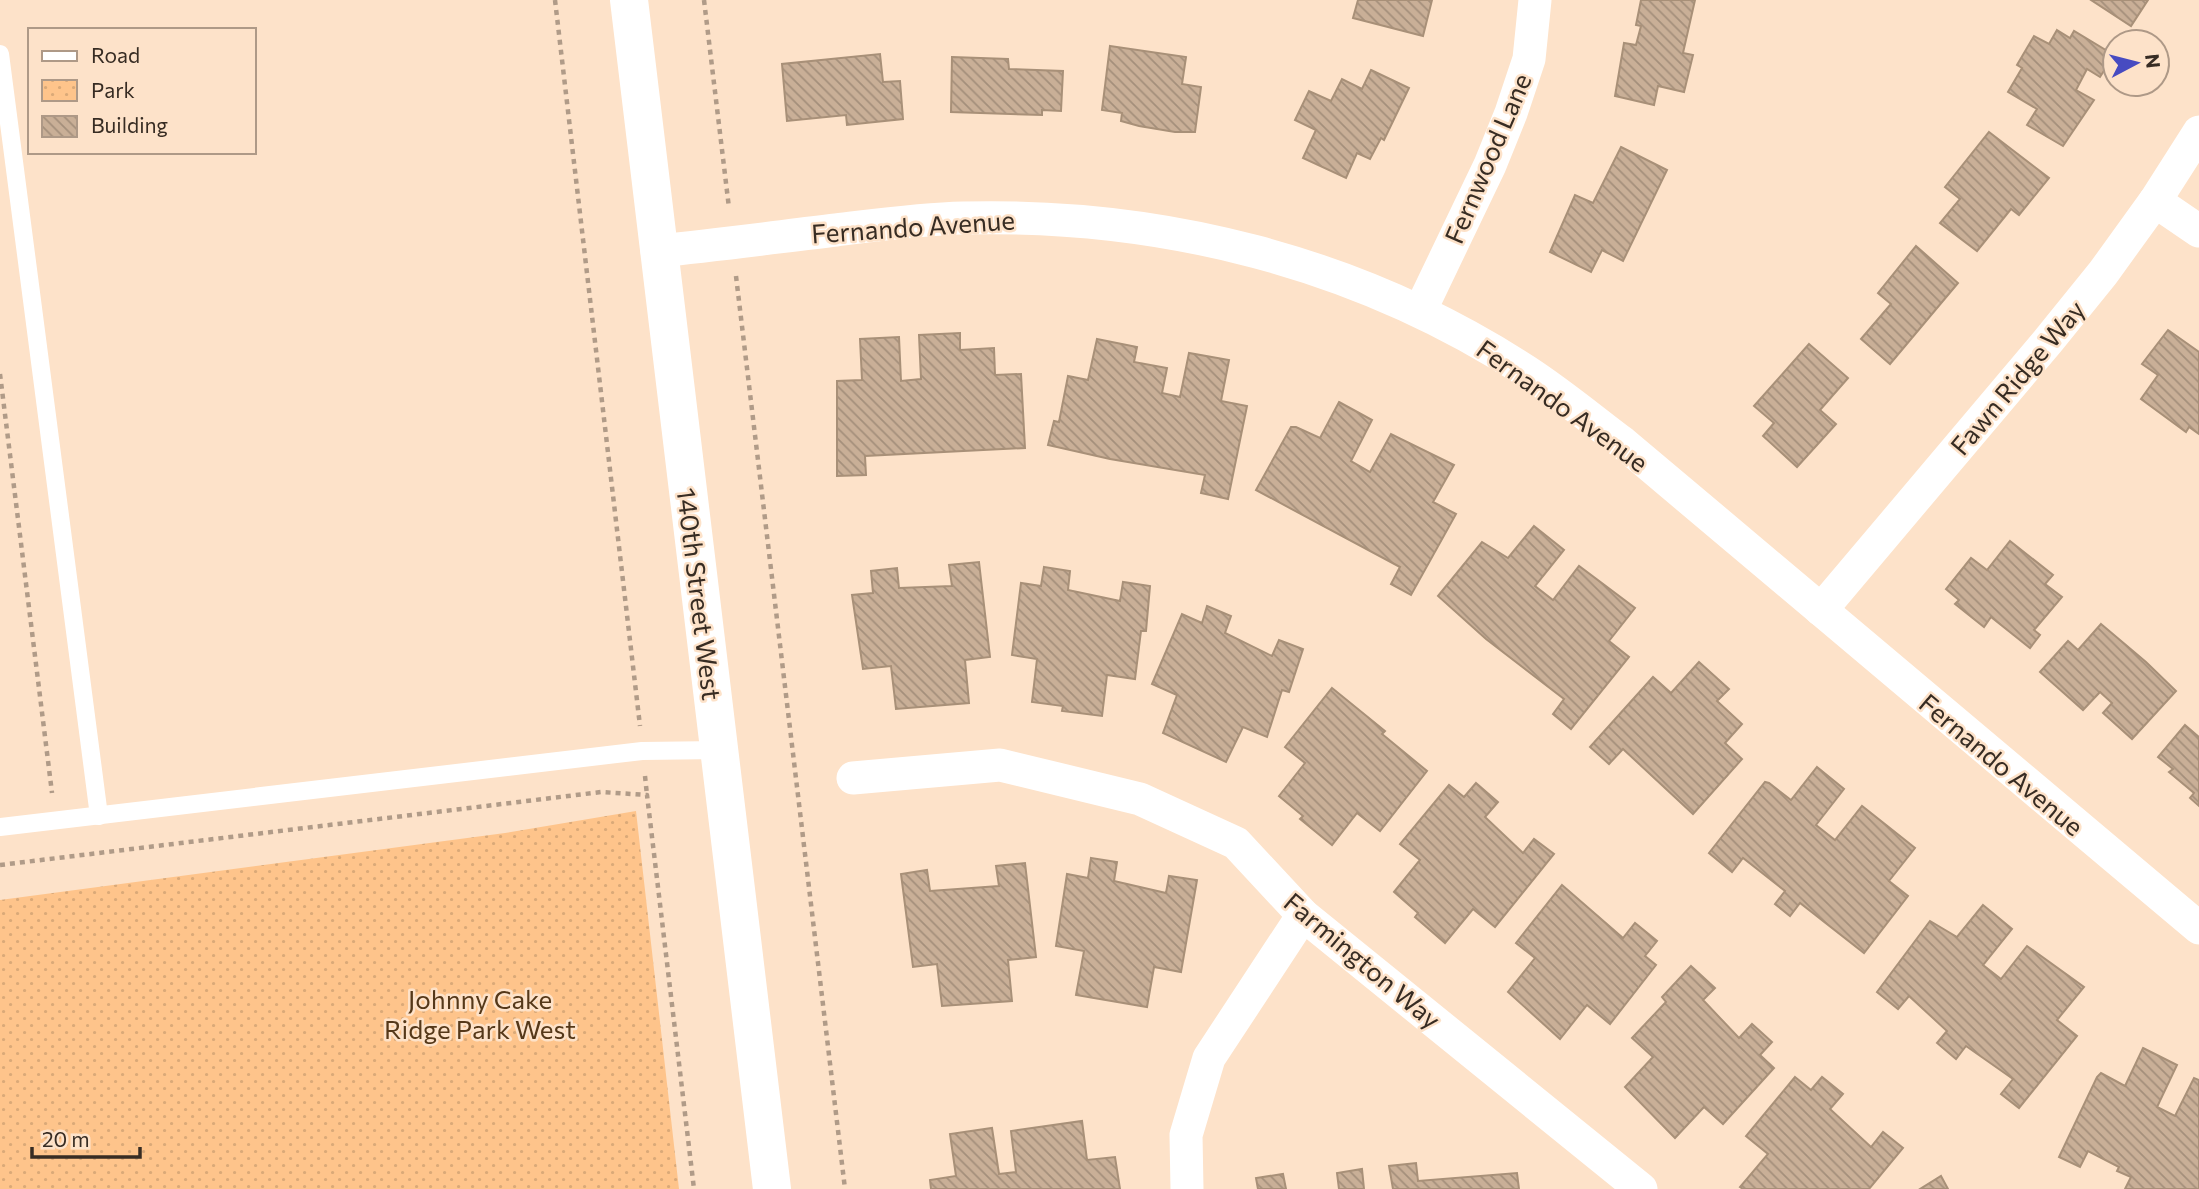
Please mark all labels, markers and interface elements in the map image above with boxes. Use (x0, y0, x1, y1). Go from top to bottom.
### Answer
legend (28, 28, 256, 154)
north arrow (2101, 28, 2171, 98)
text: Road (91, 42, 140, 67)
text: N (2141, 52, 2166, 69)
street label: Fernwood Lane (1437, 68, 1537, 248)
text: Park (91, 77, 135, 102)
text: Building (91, 112, 168, 137)
street label: Fernando Avenue (810, 203, 1016, 249)
street label: Fawn Ridge Way (1943, 294, 2091, 460)
street label: Fernando Avenue (1471, 332, 1655, 478)
street label: 140th Street West (672, 486, 728, 702)
street label: Fernando Avenue (1914, 687, 2090, 841)
street label: Farmington Way (1279, 886, 1447, 1034)
park label: Johnny Cake Ridge Park West (384, 983, 576, 1044)
scale bar (32, 1116, 140, 1160)
text: 20 m (42, 1126, 90, 1151)

